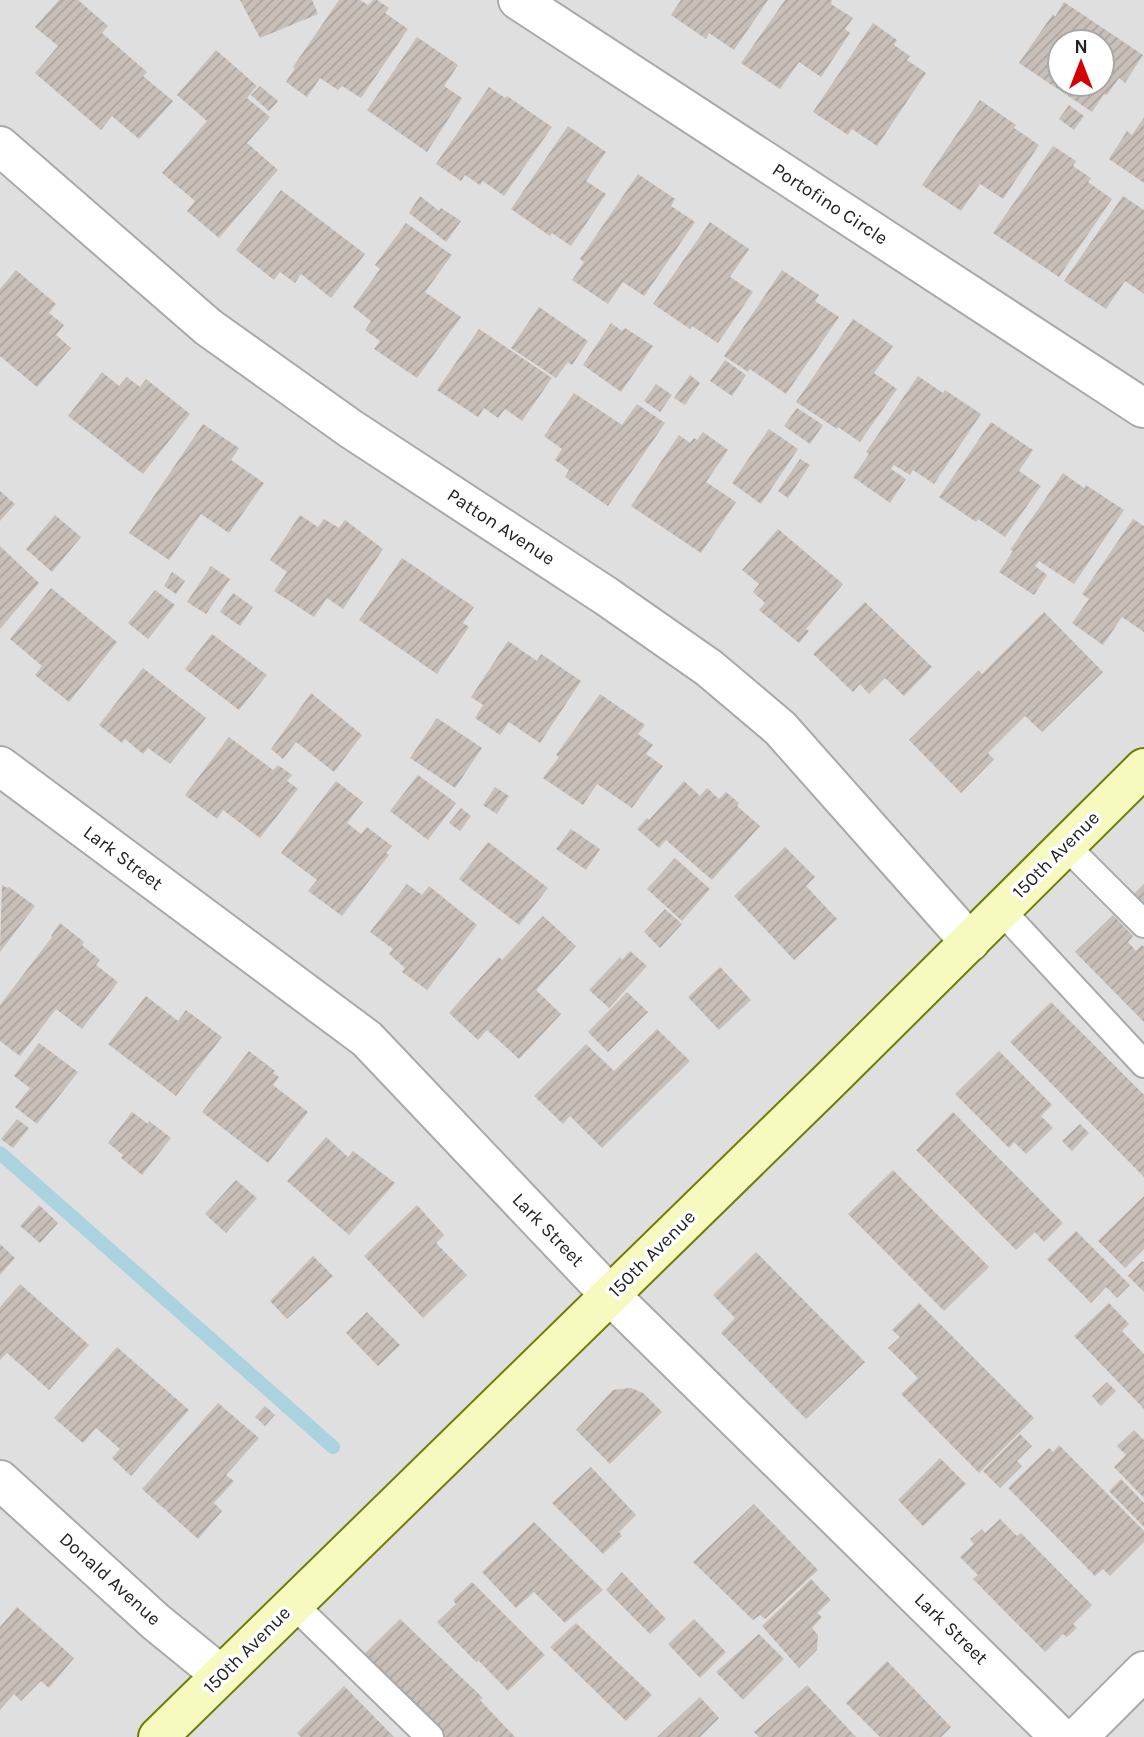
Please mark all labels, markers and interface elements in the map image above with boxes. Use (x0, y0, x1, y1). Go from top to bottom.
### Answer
north arrow (1046, 28, 1116, 98)
text: N (1074, 36, 1088, 58)
street label: Portofino Circle (768, 159, 892, 249)
street label: Patton Avenue (443, 484, 559, 570)
street label: 150th Avenue (1008, 807, 1104, 903)
street label: Lark Street (79, 821, 167, 895)
street label: Lark Street (508, 1189, 588, 1271)
street label: 150th Avenue (604, 1206, 700, 1302)
street label: Donald Avenue (55, 1528, 165, 1630)
street label: Lark Street (910, 1589, 992, 1669)
street label: 150th Avenue (199, 1602, 295, 1698)

